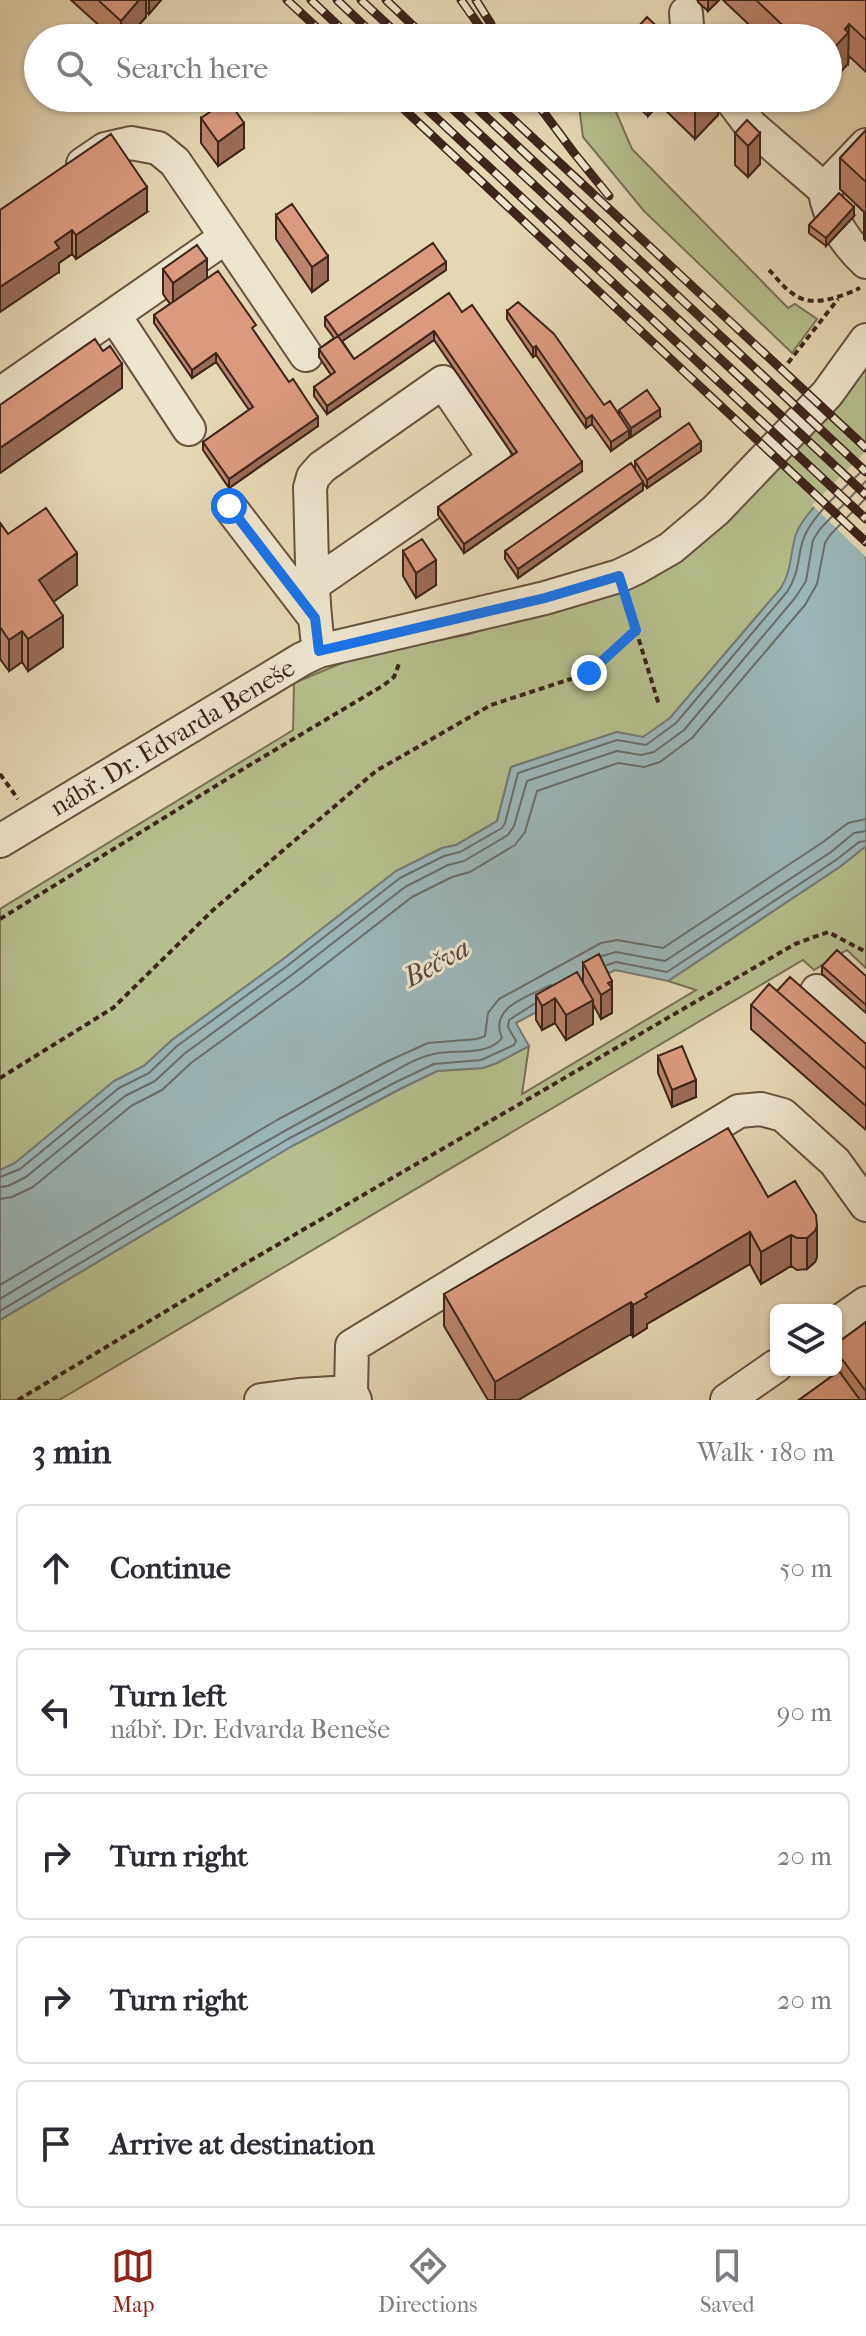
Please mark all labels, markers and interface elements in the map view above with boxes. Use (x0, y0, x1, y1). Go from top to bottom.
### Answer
search box (24, 24, 842, 112)
icon: search (52, 46, 96, 90)
text: Search here (116, 51, 268, 86)
route start (211, 488, 247, 524)
street label: nábř. Dr. Edvarda Beneše (44, 652, 300, 823)
route end (571, 655, 607, 691)
water label: Bečva (396, 931, 475, 995)
map controls (770, 1304, 842, 1376)
button: layers (770, 1304, 842, 1376)
text: 3 min (32, 1432, 111, 1472)
text: Walk · 180 m (697, 1437, 834, 1468)
icon: ahead (34, 1546, 78, 1590)
text: Continue (110, 1551, 231, 1586)
text: 50 m (779, 1553, 832, 1584)
text: Turn left (110, 1679, 227, 1714)
icon: left (34, 1690, 78, 1734)
text: 90 m (777, 1697, 832, 1728)
text: nábř. Dr. Edvarda Beneše (110, 1714, 390, 1745)
icon: right (34, 1834, 78, 1878)
text: Turn right (110, 1839, 248, 1874)
text: 20 m (777, 1841, 832, 1872)
icon: right (34, 1978, 78, 2022)
text: Turn right (110, 1983, 248, 2018)
text: 20 m (777, 1985, 832, 2016)
icon: arrive (34, 2122, 78, 2166)
text: Arrive at destination (110, 2127, 375, 2162)
tab: Map (111, 2244, 155, 2318)
tab: Directions (378, 2244, 477, 2318)
tab: Saved (700, 2244, 755, 2318)

